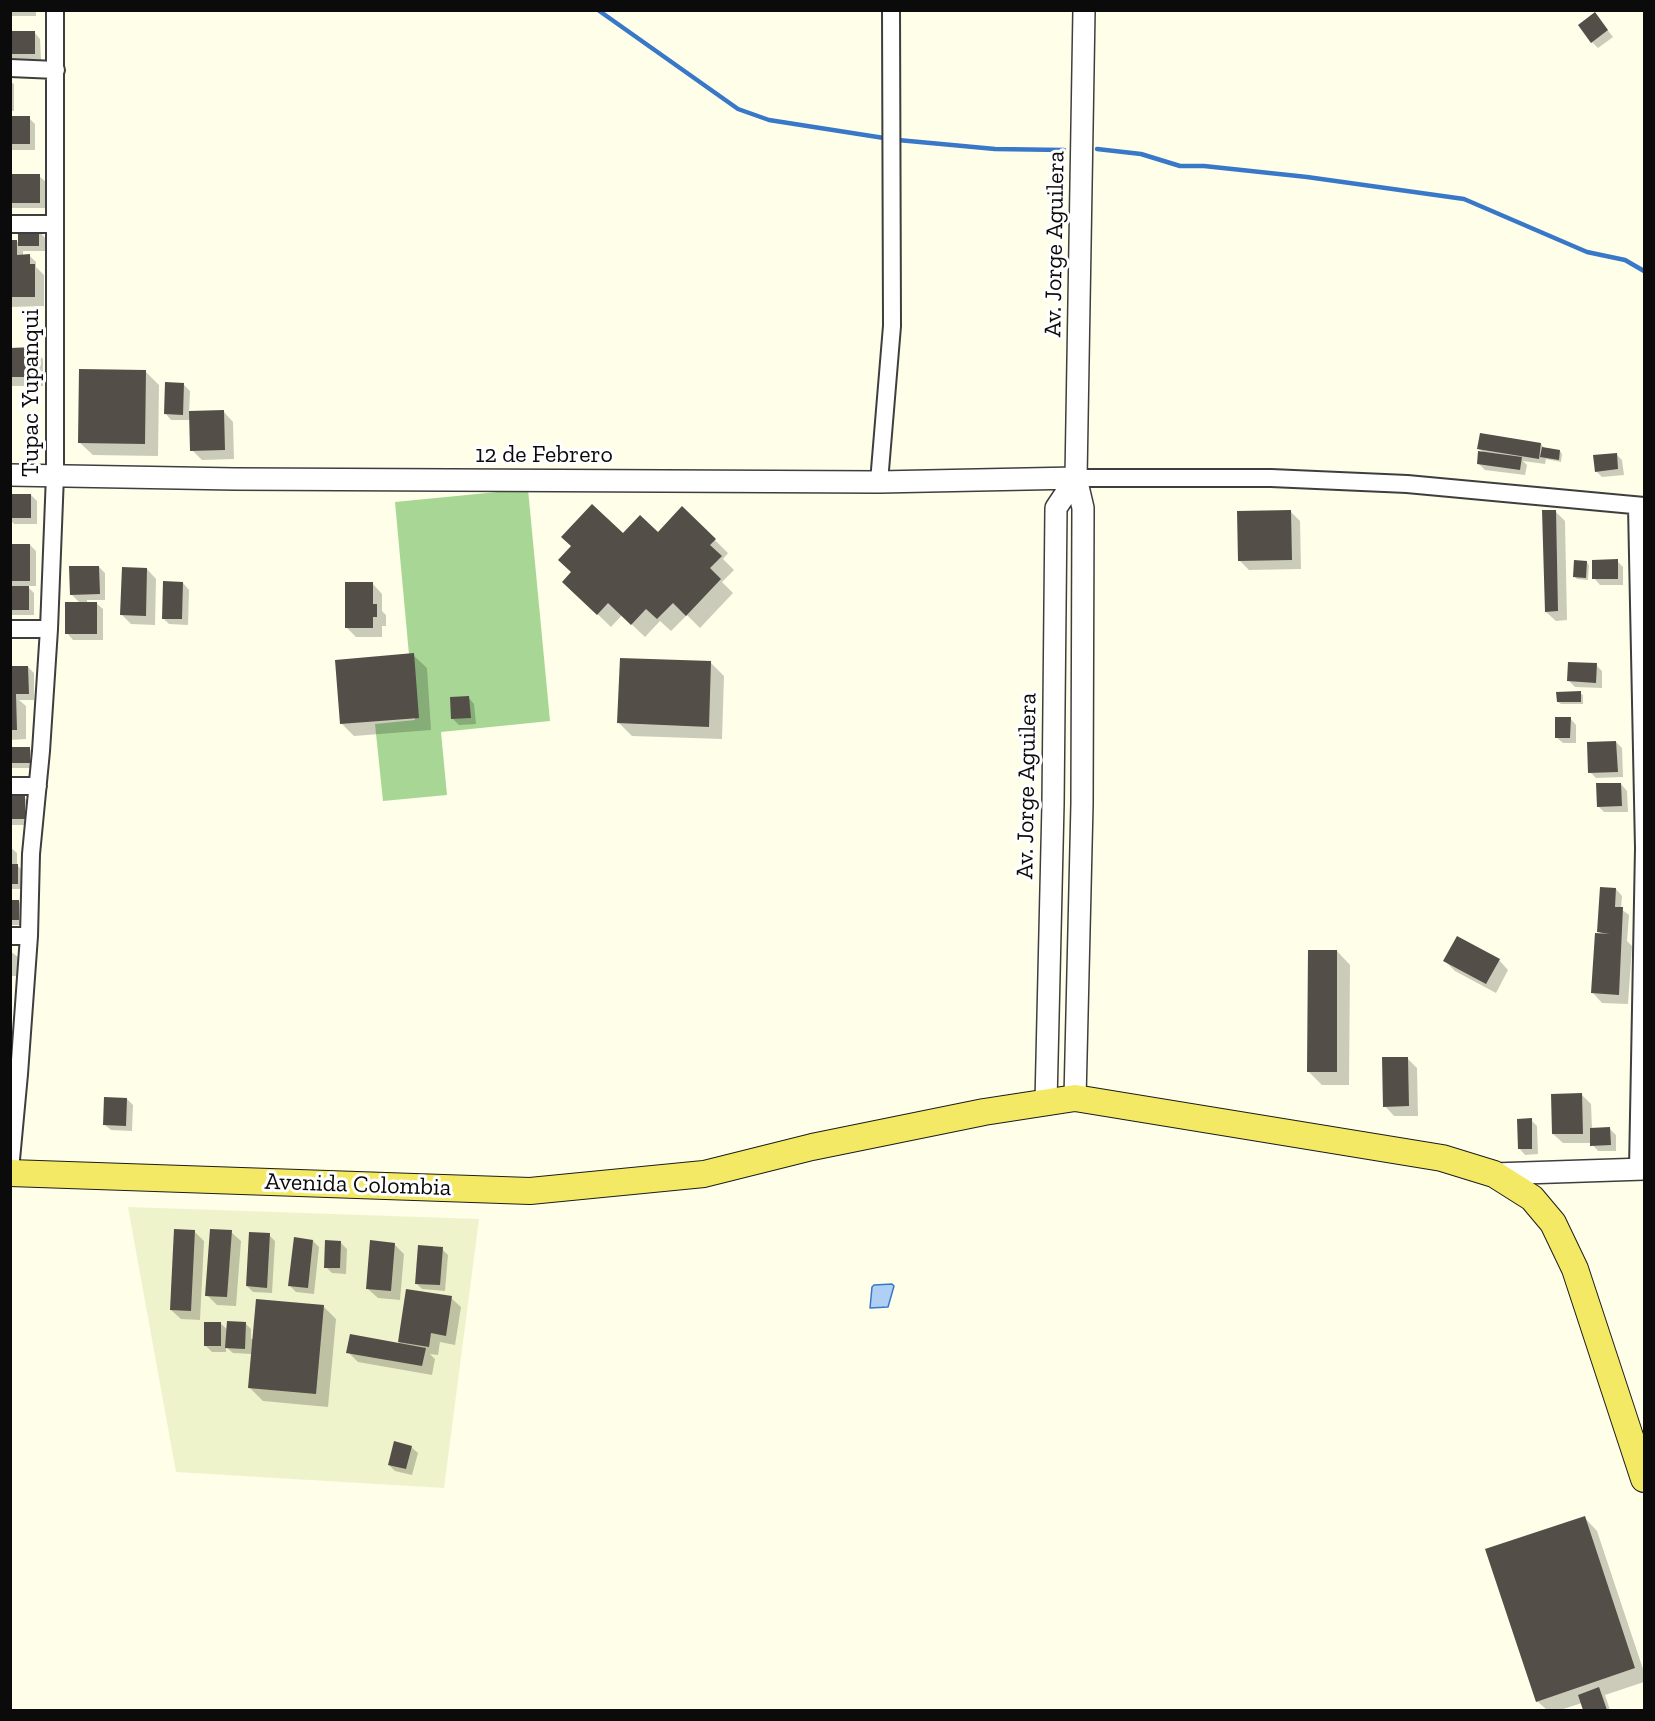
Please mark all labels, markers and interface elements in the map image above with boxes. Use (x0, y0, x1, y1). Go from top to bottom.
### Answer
street label: Av. Jorge Aguilera (1039, 151, 1071, 337)
street label: Tupac Yupanqui (17, 309, 45, 477)
street label: 12 de Febrero (475, 441, 613, 469)
street label: Av. Jorge Aguilera (1011, 693, 1043, 879)
street label: Avenida Colombia (264, 1167, 452, 1203)

